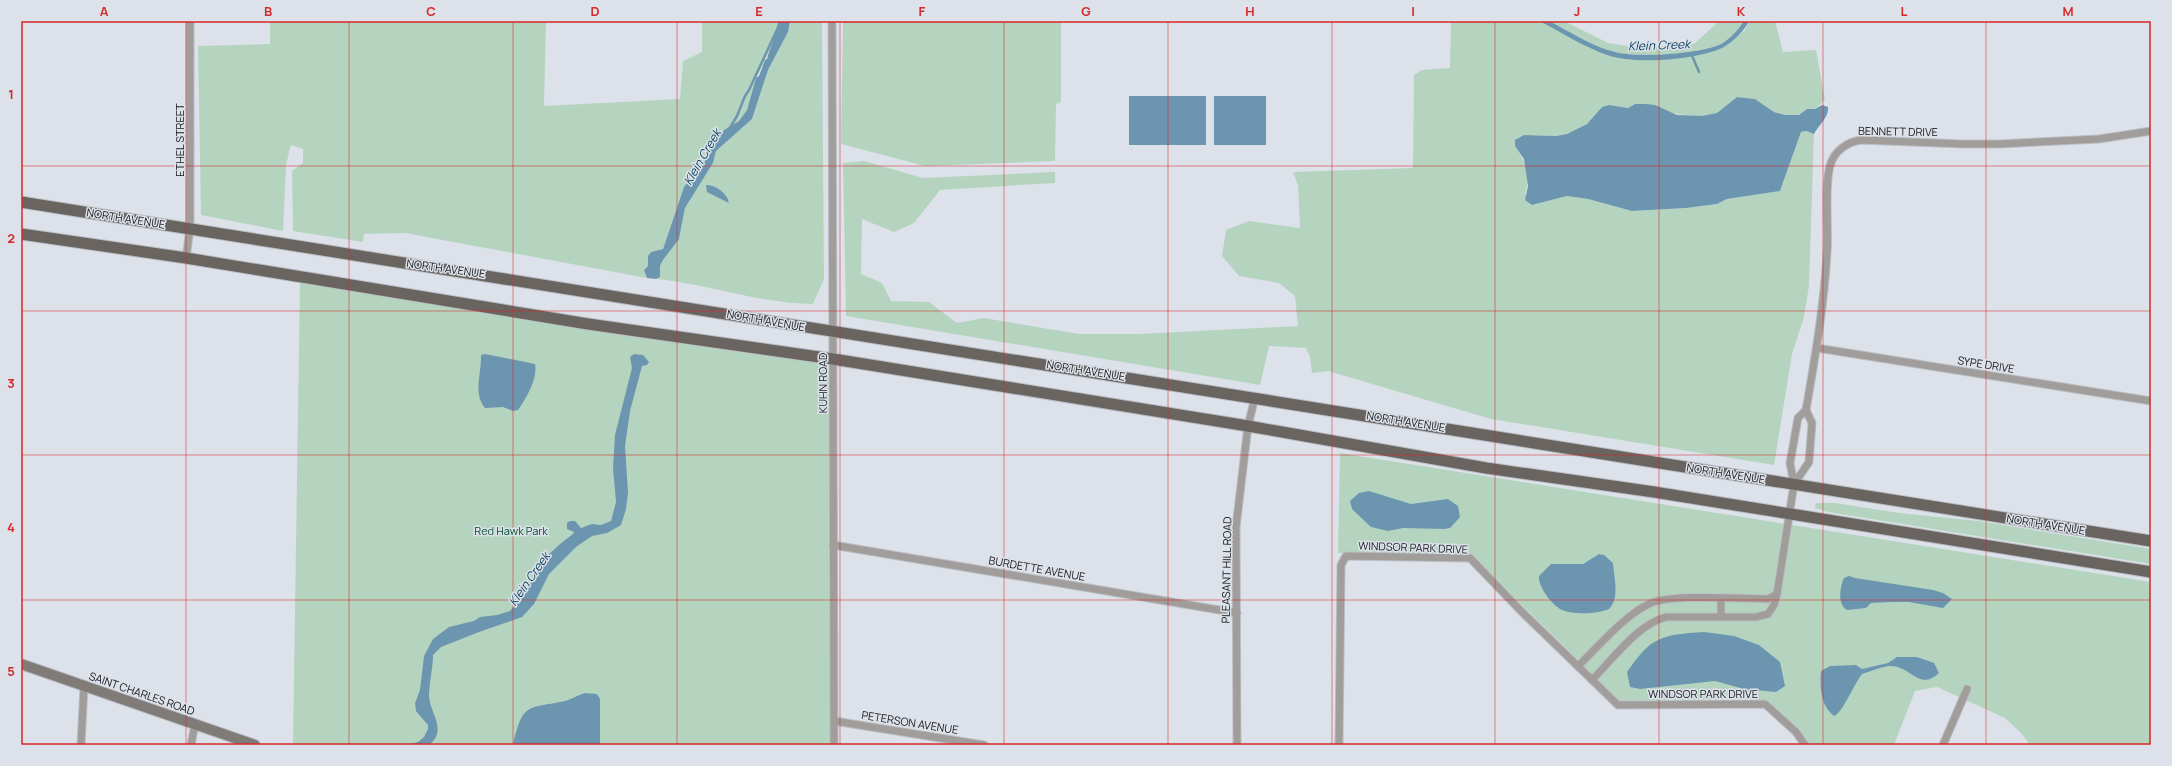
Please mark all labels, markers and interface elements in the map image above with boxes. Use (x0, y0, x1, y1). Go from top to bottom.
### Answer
text: A (100, 2, 109, 20)
text: B (264, 2, 272, 20)
text: C (426, 2, 436, 20)
text: D (590, 2, 600, 20)
text: E (755, 2, 763, 20)
text: F (919, 2, 926, 20)
text: G (1081, 2, 1091, 20)
text: H (1245, 2, 1255, 20)
text: I (1411, 2, 1415, 20)
text: J (1574, 2, 1580, 20)
text: K (1737, 2, 1746, 20)
text: L (1901, 2, 1908, 20)
text: M (2062, 2, 2074, 20)
water label: Klein Creek (1628, 35, 1692, 55)
text: 1 (8, 85, 14, 103)
street label: ETHEL STREET (172, 103, 187, 177)
street label: BENNETT DRIVE (1858, 123, 1938, 139)
water label: Klein Creek (679, 124, 726, 188)
street label: NORTH AVENUE (86, 204, 166, 232)
text: 2 (7, 229, 15, 247)
street label: NORTH AVENUE (406, 255, 486, 281)
street label: NORTH AVENUE (726, 306, 806, 334)
street label: SYPE DRIVE (1956, 352, 2016, 376)
street label: KUHN ROAD (815, 353, 830, 413)
street label: NORTH AVENUE (1046, 356, 1126, 384)
text: 3 (7, 374, 15, 392)
street label: NORTH AVENUE (1366, 407, 1446, 435)
street label: NORTH AVENUE (1686, 459, 1766, 487)
street label: NORTH AVENUE (2006, 510, 2086, 538)
street label: PLEASANT HILL ROAD (1218, 516, 1234, 624)
text: 4 (7, 518, 15, 536)
park label: Red Hawk Park (474, 523, 548, 538)
street label: WINDSOR PARK DRIVE (1358, 538, 1468, 556)
water label: Klein Creek (504, 547, 555, 609)
street label: BURDETTE AVENUE (987, 552, 1087, 584)
text: 5 (7, 662, 15, 680)
street label: SAINT CHARLES ROAD (87, 668, 197, 718)
street label: WINDSOR PARK DRIVE (1648, 686, 1758, 701)
street label: PETERSON AVENUE (861, 707, 959, 737)

